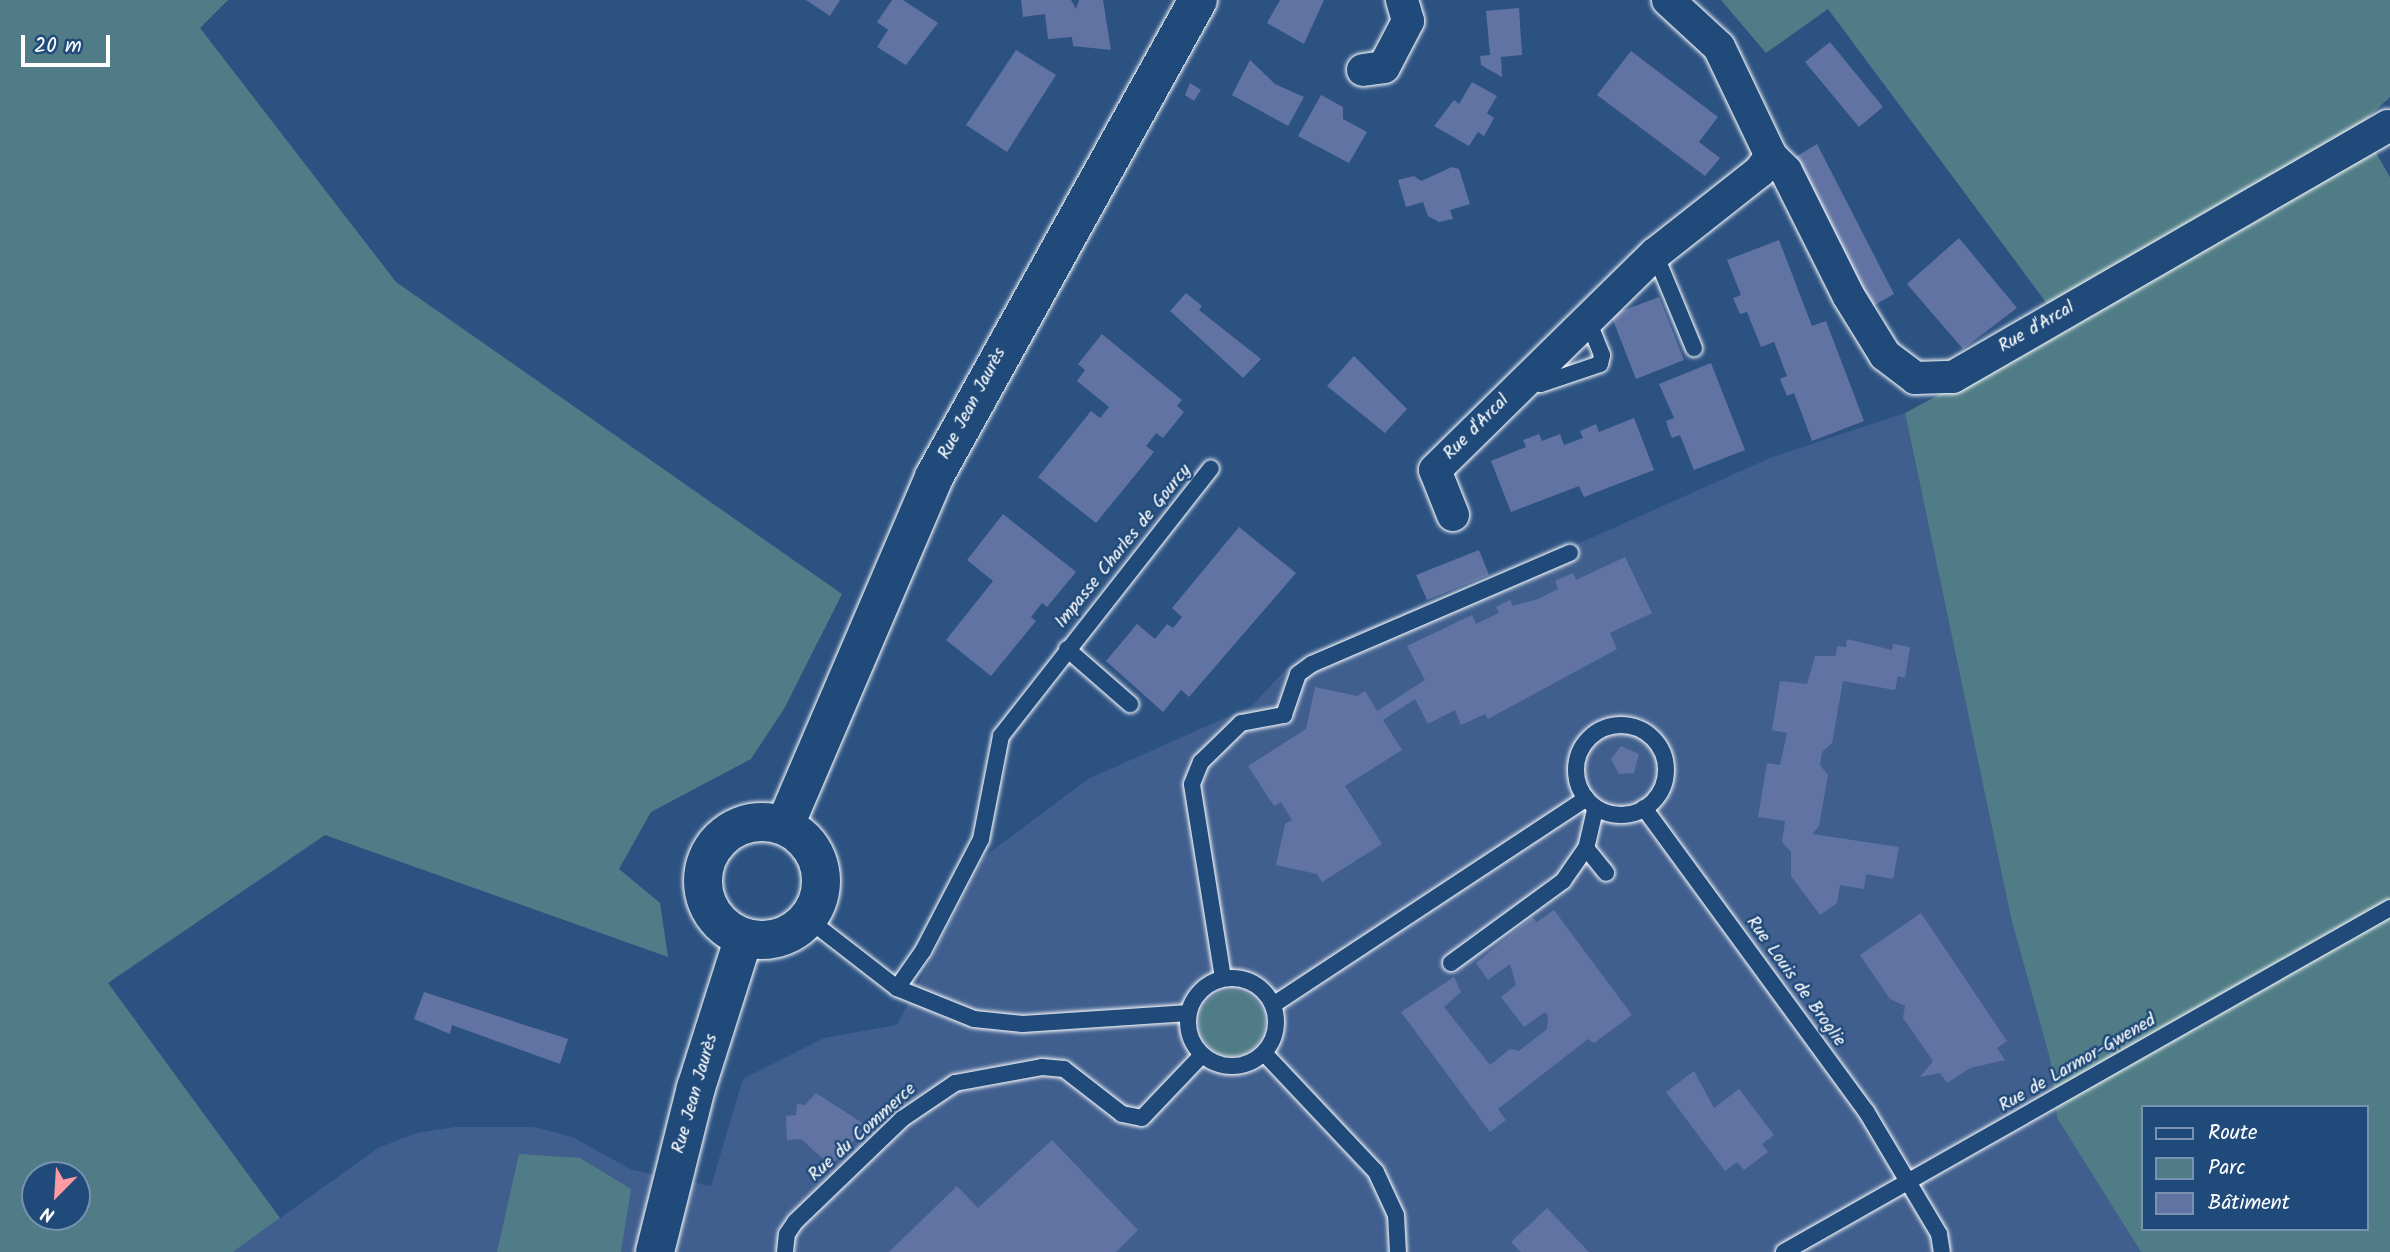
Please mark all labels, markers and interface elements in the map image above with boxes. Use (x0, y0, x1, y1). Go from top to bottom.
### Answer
scale bar (24, 21, 114, 65)
text: 20 m (34, 30, 82, 63)
street label: Rue d'Arcal (1995, 298, 2079, 358)
street label: Rue Jean Jaurès (935, 344, 1011, 464)
street label: Rue d'Arcal (1440, 391, 1514, 465)
street label: Impasse Charles de Gourcy (1051, 461, 1197, 633)
street label: Rue Louis de Broglie (1741, 913, 1849, 1051)
street label: Rue de Larmor-Gwened (1996, 1010, 2160, 1118)
street label: Rue Jean Jaurès (669, 1032, 723, 1156)
street label: Rue du Commerce (805, 1079, 921, 1187)
legend (2142, 1105, 2369, 1231)
text: Route (2208, 1117, 2257, 1150)
text: Parc (2208, 1152, 2246, 1185)
north arrow (21, 1161, 91, 1231)
text: Bâtiment (2208, 1187, 2290, 1220)
text: N (37, 1197, 60, 1230)

